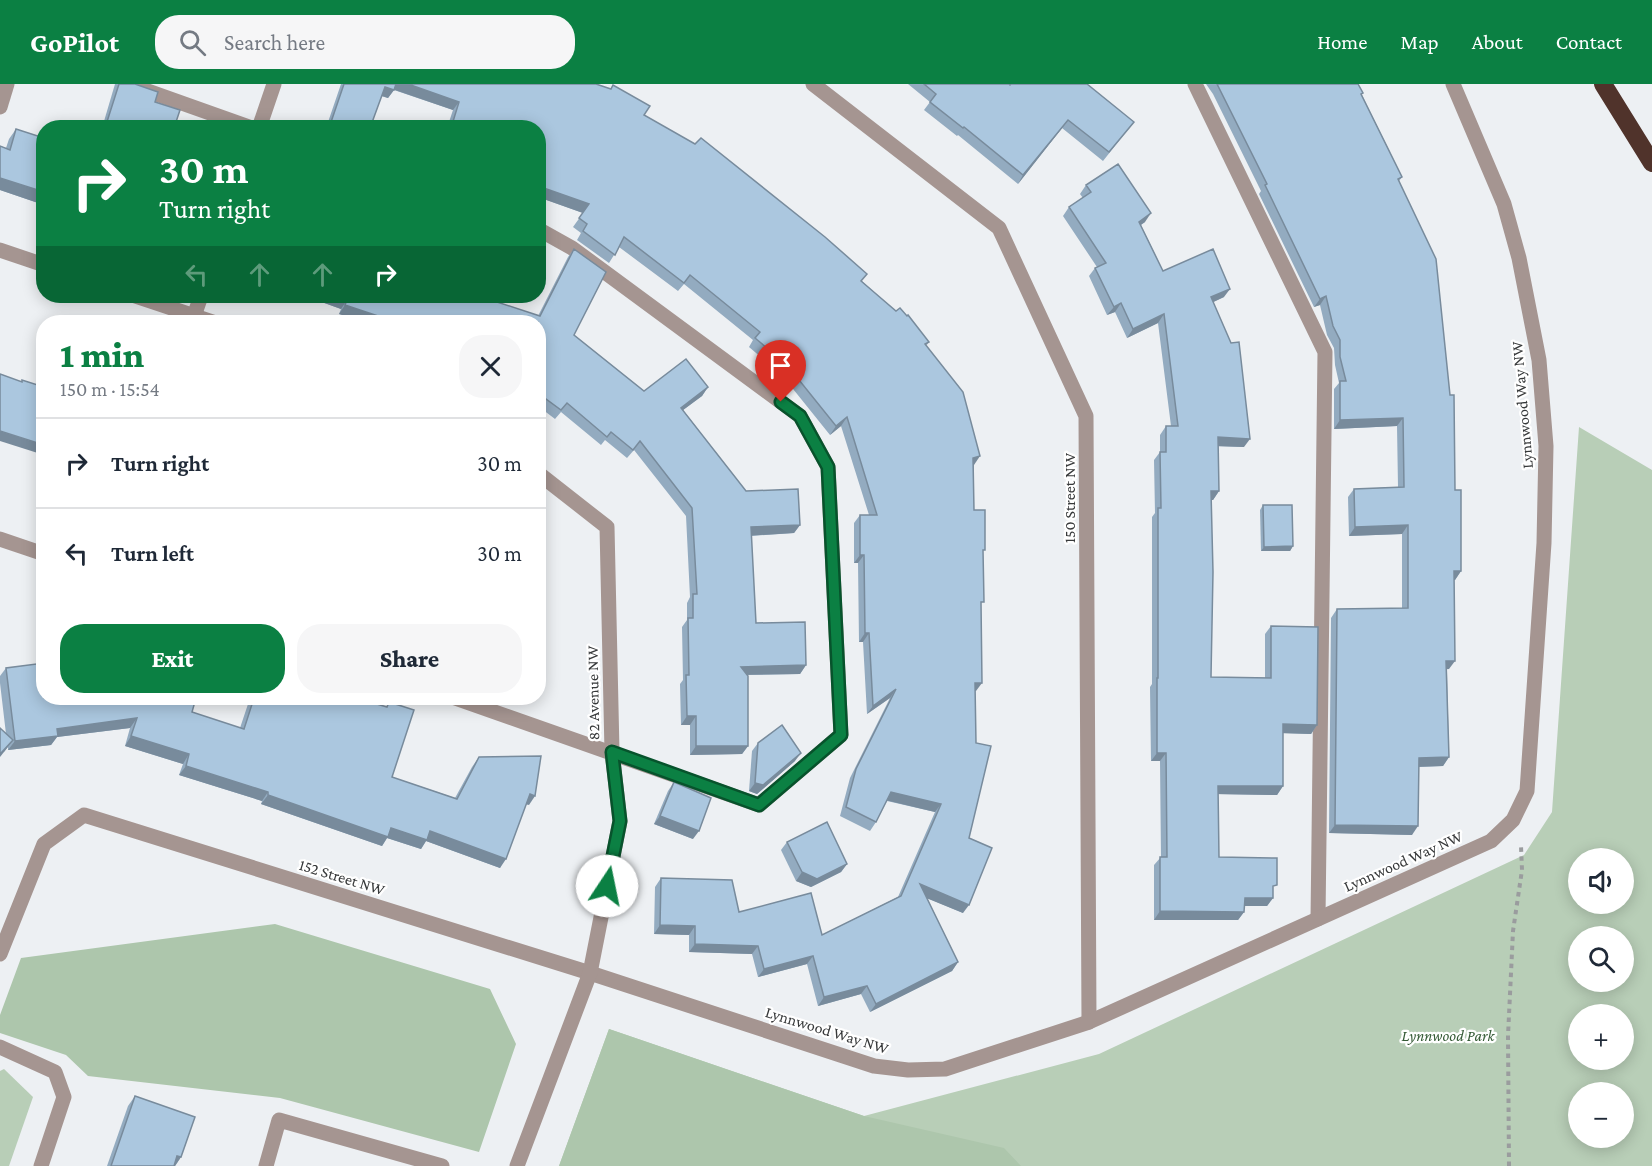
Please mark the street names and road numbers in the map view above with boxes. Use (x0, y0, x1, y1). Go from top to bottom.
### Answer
street label: Lynnwood Way NW (1508, 340, 1537, 469)
street label: 150 Street NW (1061, 452, 1078, 543)
street label: 82 Avenue NW (584, 645, 602, 740)
street label: Lynnwood Way NW (1341, 827, 1466, 896)
street label: 152 Street NW (297, 856, 387, 898)
street label: Lynnwood Way NW (763, 1003, 891, 1058)

